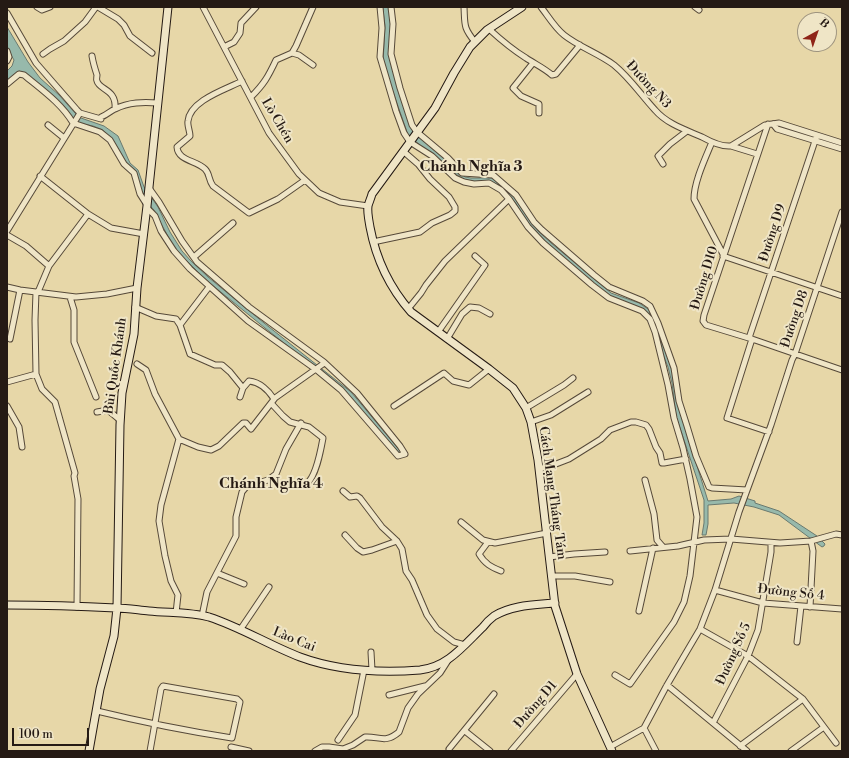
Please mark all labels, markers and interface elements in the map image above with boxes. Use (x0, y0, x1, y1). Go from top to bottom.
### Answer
north arrow (797, 12, 837, 52)
text: B (816, 16, 832, 32)
street label: Đường N3 (622, 58, 674, 112)
street label: Lò Chén (258, 96, 296, 146)
district label: Chánh Nghĩa 3 (420, 158, 522, 176)
street label: Đường D9 (756, 202, 790, 264)
street label: Đường D10 (688, 244, 722, 312)
street label: Đường D8 (778, 288, 812, 350)
street label: Bùi Quốc Khánh (102, 317, 130, 415)
street label: Cách Mạng Tháng Tám (535, 425, 569, 561)
district label: Chánh Nghĩa 4 (219, 475, 323, 493)
street label: Đường Số 4 (757, 582, 825, 604)
street label: Đường Số 5 (713, 620, 755, 688)
street label: Lào Cai (270, 624, 318, 656)
street label: Đường D1 (511, 678, 561, 732)
scale bar (14, 720, 91, 746)
text: 100 m (19, 727, 53, 742)

